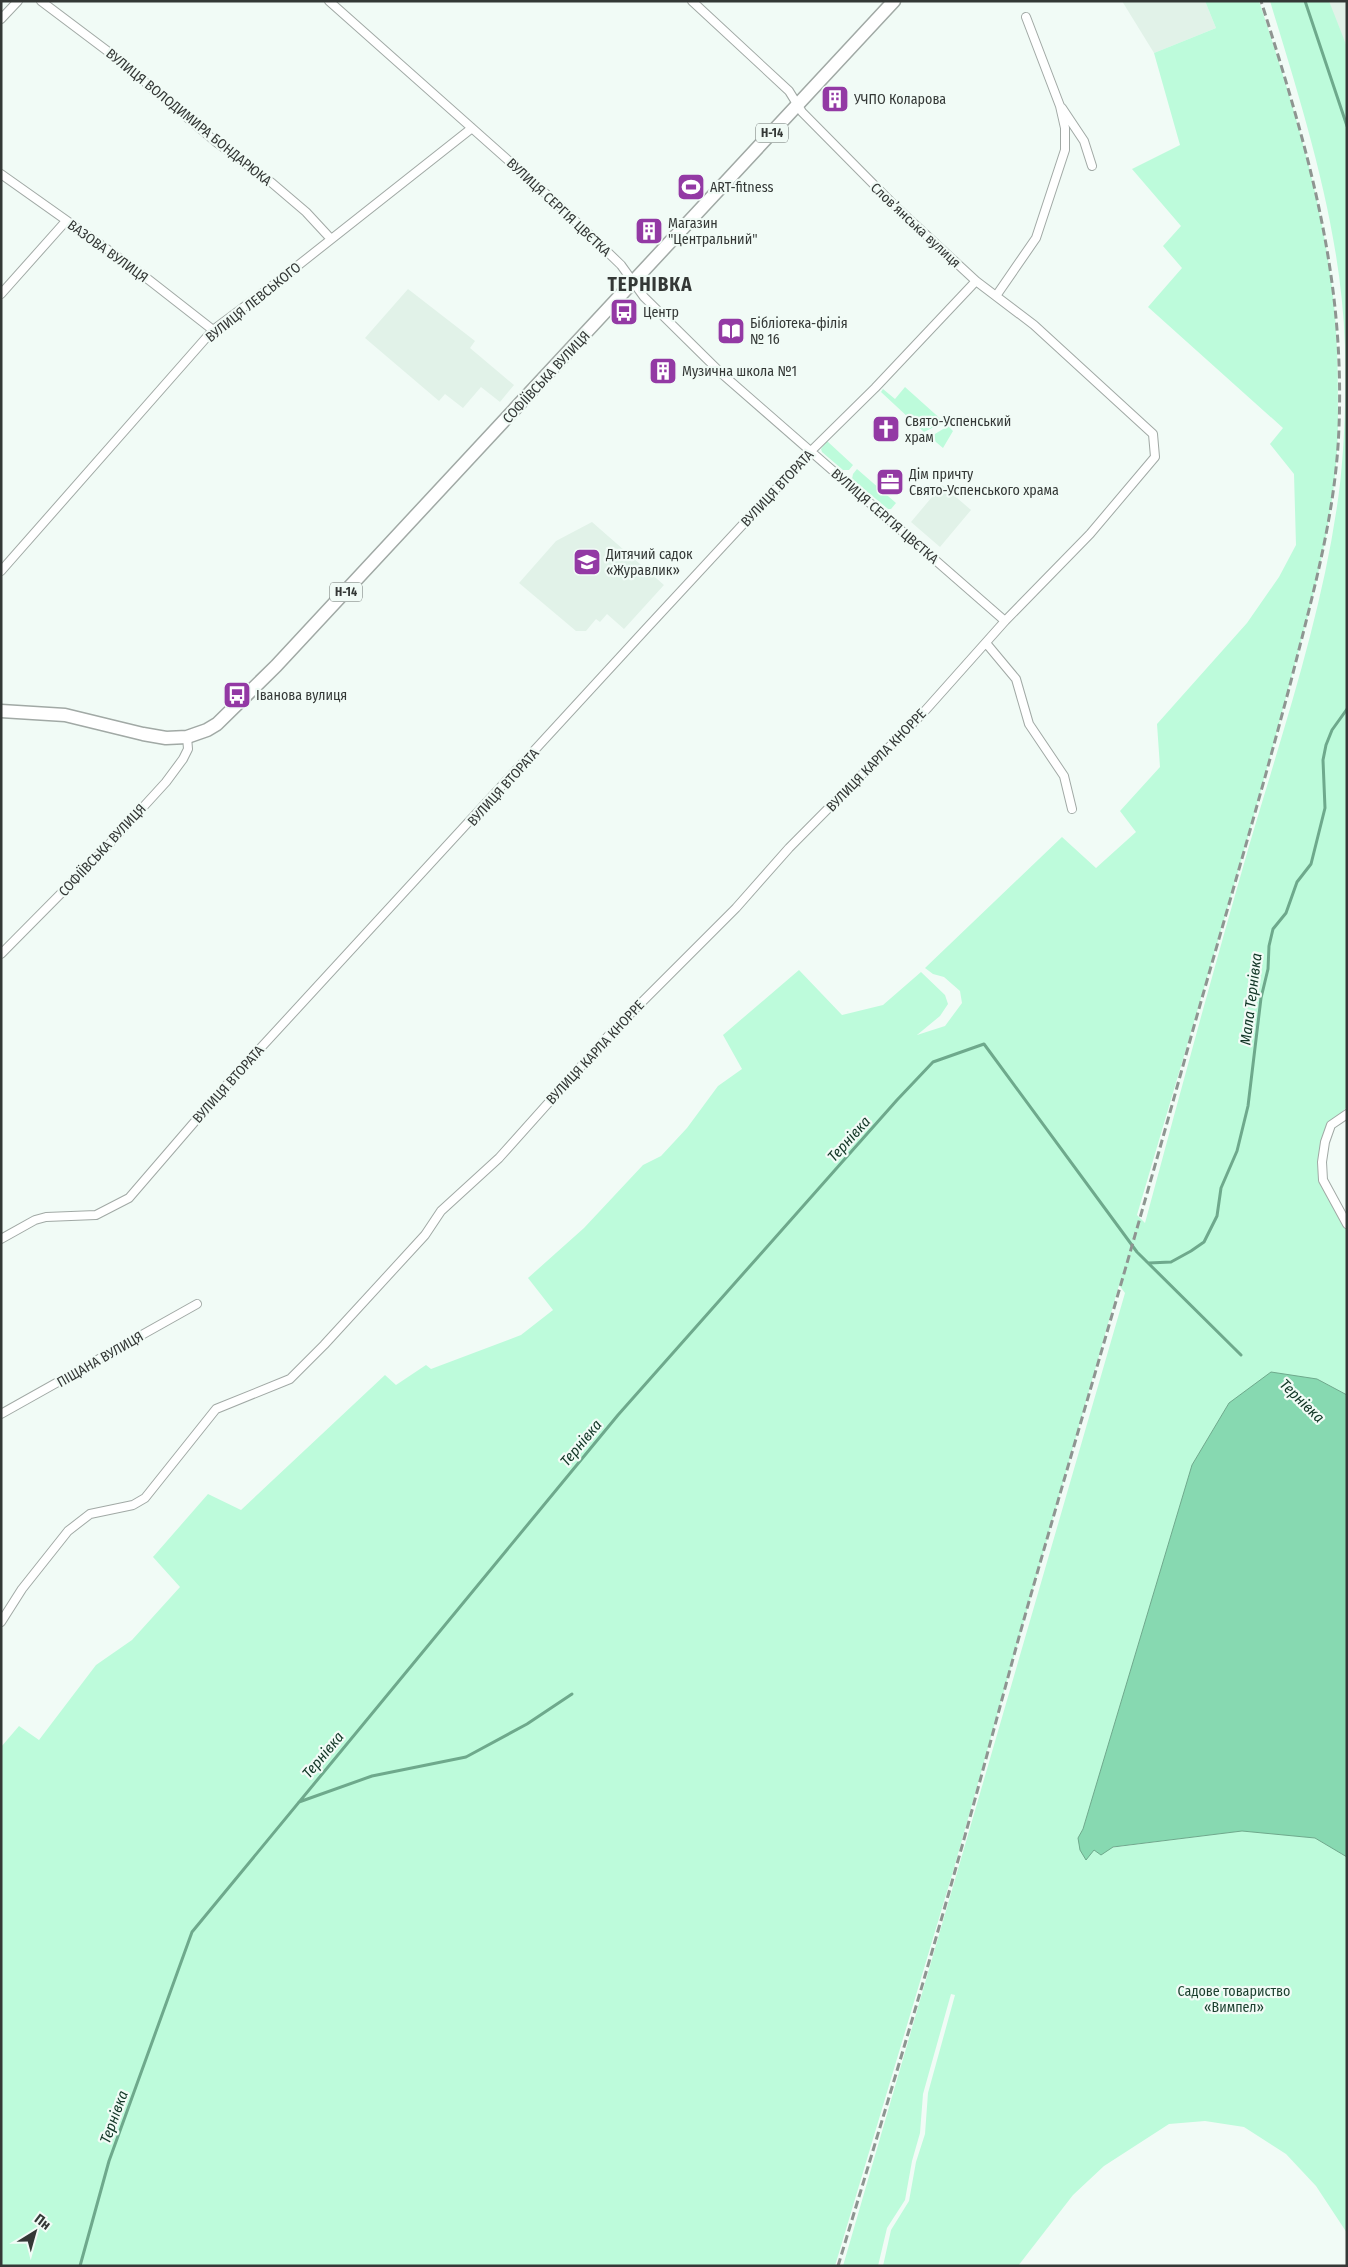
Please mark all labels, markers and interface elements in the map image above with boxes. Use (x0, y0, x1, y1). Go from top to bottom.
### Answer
street label: ВУЛИЦЯ ВОЛОДИМИРА БОНДАРЮКА (102, 45, 275, 190)
building icon: УЧПО Коларова (820, 84, 850, 114)
place label: УЧПО Коларова (853, 91, 946, 108)
road number: Н-14 (756, 124, 788, 142)
street label: ВУЛИЦЯ СЕРГІЯ ЦВЄТКА (503, 155, 615, 261)
sports icon: ART-fitness (676, 172, 706, 202)
place label: ART-fitness (710, 179, 773, 196)
street label: Словʼянська вулиця (867, 179, 964, 272)
place label: Магазин "Центральний" (668, 215, 757, 248)
building icon: Магазин "Центральний" (634, 216, 664, 246)
street label: ВАЗОВА ВУЛИЦЯ (64, 217, 151, 286)
street label: ВУЛИЦЯ ЛЕВСЬКОГО (202, 259, 304, 346)
district label: ТЕРНІВКА (607, 273, 693, 296)
bus stop icon: Центр (609, 297, 639, 327)
place label: Центр (643, 304, 679, 321)
place label: Бібліотека-філія № 16 (750, 315, 848, 348)
library icon: Бібліотека-філія № 16 (716, 316, 746, 346)
street label: СОФІЇВСЬКА ВУЛИЦЯ (499, 328, 594, 427)
building icon: Музична школа №1 (648, 356, 678, 386)
place label: Музична школа №1 (682, 363, 797, 380)
place label: Свято-Успенський храм (905, 413, 1011, 446)
church icon: Свято-Успенський храм (871, 414, 901, 444)
street label: ВУЛИЦЯ ВТОРАТА (738, 446, 818, 530)
street label: ВУЛИЦЯ СЕРГІЯ ЦВЄТКА (828, 465, 942, 568)
place label: Дім причту Свято-Успенського храма (908, 466, 1059, 499)
office icon: Дім причту Свято-Успенського храма (875, 467, 905, 497)
place label: Дитячий садок «Журавлик» (605, 546, 693, 579)
school or university icon: Дитячий садок «Журавлик» (572, 547, 602, 577)
road number: Н-14 (330, 582, 362, 602)
bus stop icon: Іванова вулиця (222, 680, 252, 710)
place label: Іванова вулиця (256, 687, 347, 704)
street label: ВУЛИЦЯ КАРЛА КНОРРЕ (823, 705, 930, 815)
street label: ВУЛИЦЯ ВТОРАТА (464, 745, 543, 830)
street label: СОФІЇВСЬКА ВУЛИЦЯ (55, 801, 150, 900)
water label: Мала Тернівка (1236, 952, 1266, 1046)
street label: ВУЛИЦЯ КАРЛА КНОРРЕ (543, 996, 648, 1108)
street label: ВУЛИЦЯ ВТОРАТА (189, 1042, 268, 1127)
water label: Тернівка (824, 1112, 874, 1165)
street label: ПІЩАНА ВУЛИЦЯ (54, 1328, 146, 1391)
water label: Тернівка (1276, 1375, 1328, 1427)
water label: Тернівка (556, 1416, 606, 1470)
water label: Тернівка (298, 1728, 348, 1782)
park label: Садове товариство «Вимпел» (1178, 1983, 1290, 2016)
water label: Тернівка (96, 2088, 132, 2146)
north arrow (10, 2207, 60, 2257)
text: Пн (31, 2210, 54, 2234)

